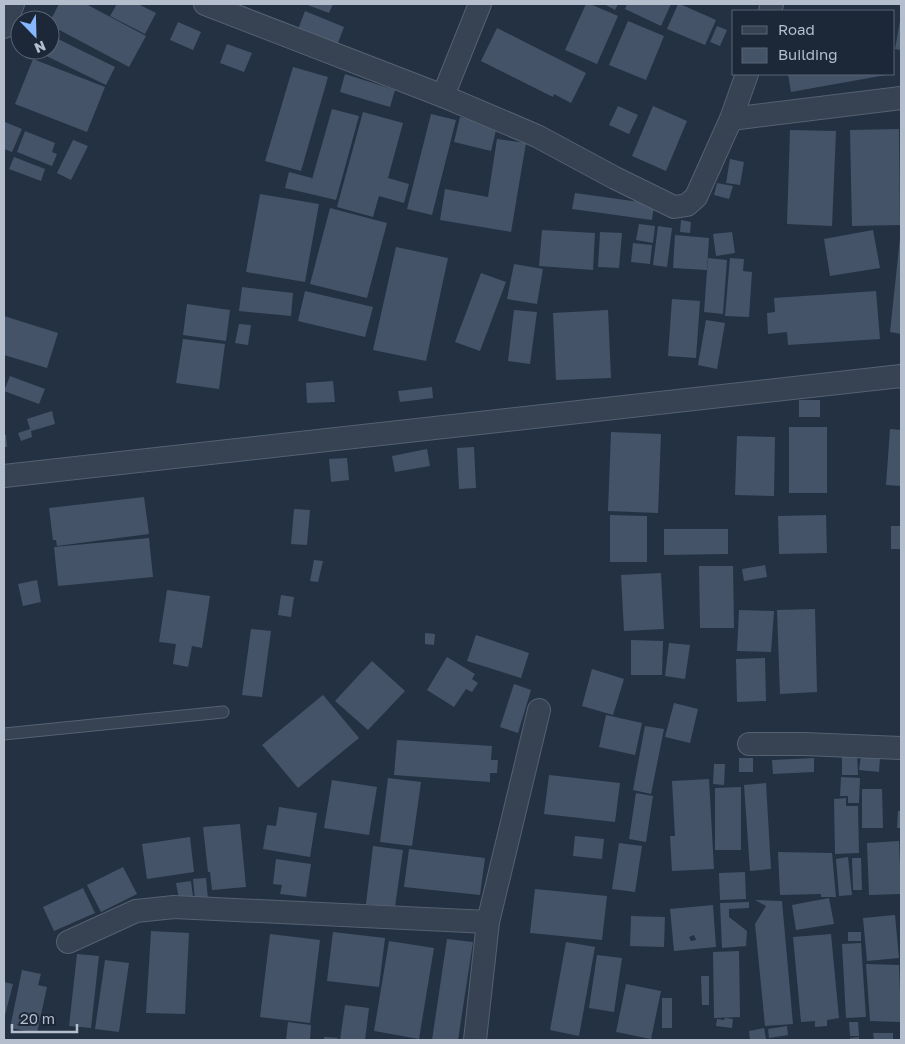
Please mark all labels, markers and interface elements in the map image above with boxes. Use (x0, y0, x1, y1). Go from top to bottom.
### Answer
north arrow (10, 10, 60, 60)
legend (732, 10, 895, 75)
text: Road (778, 20, 815, 38)
text: N (32, 38, 48, 57)
text: Building (778, 45, 838, 63)
scale bar (12, 1002, 78, 1034)
text: 20 m (20, 1009, 55, 1027)

